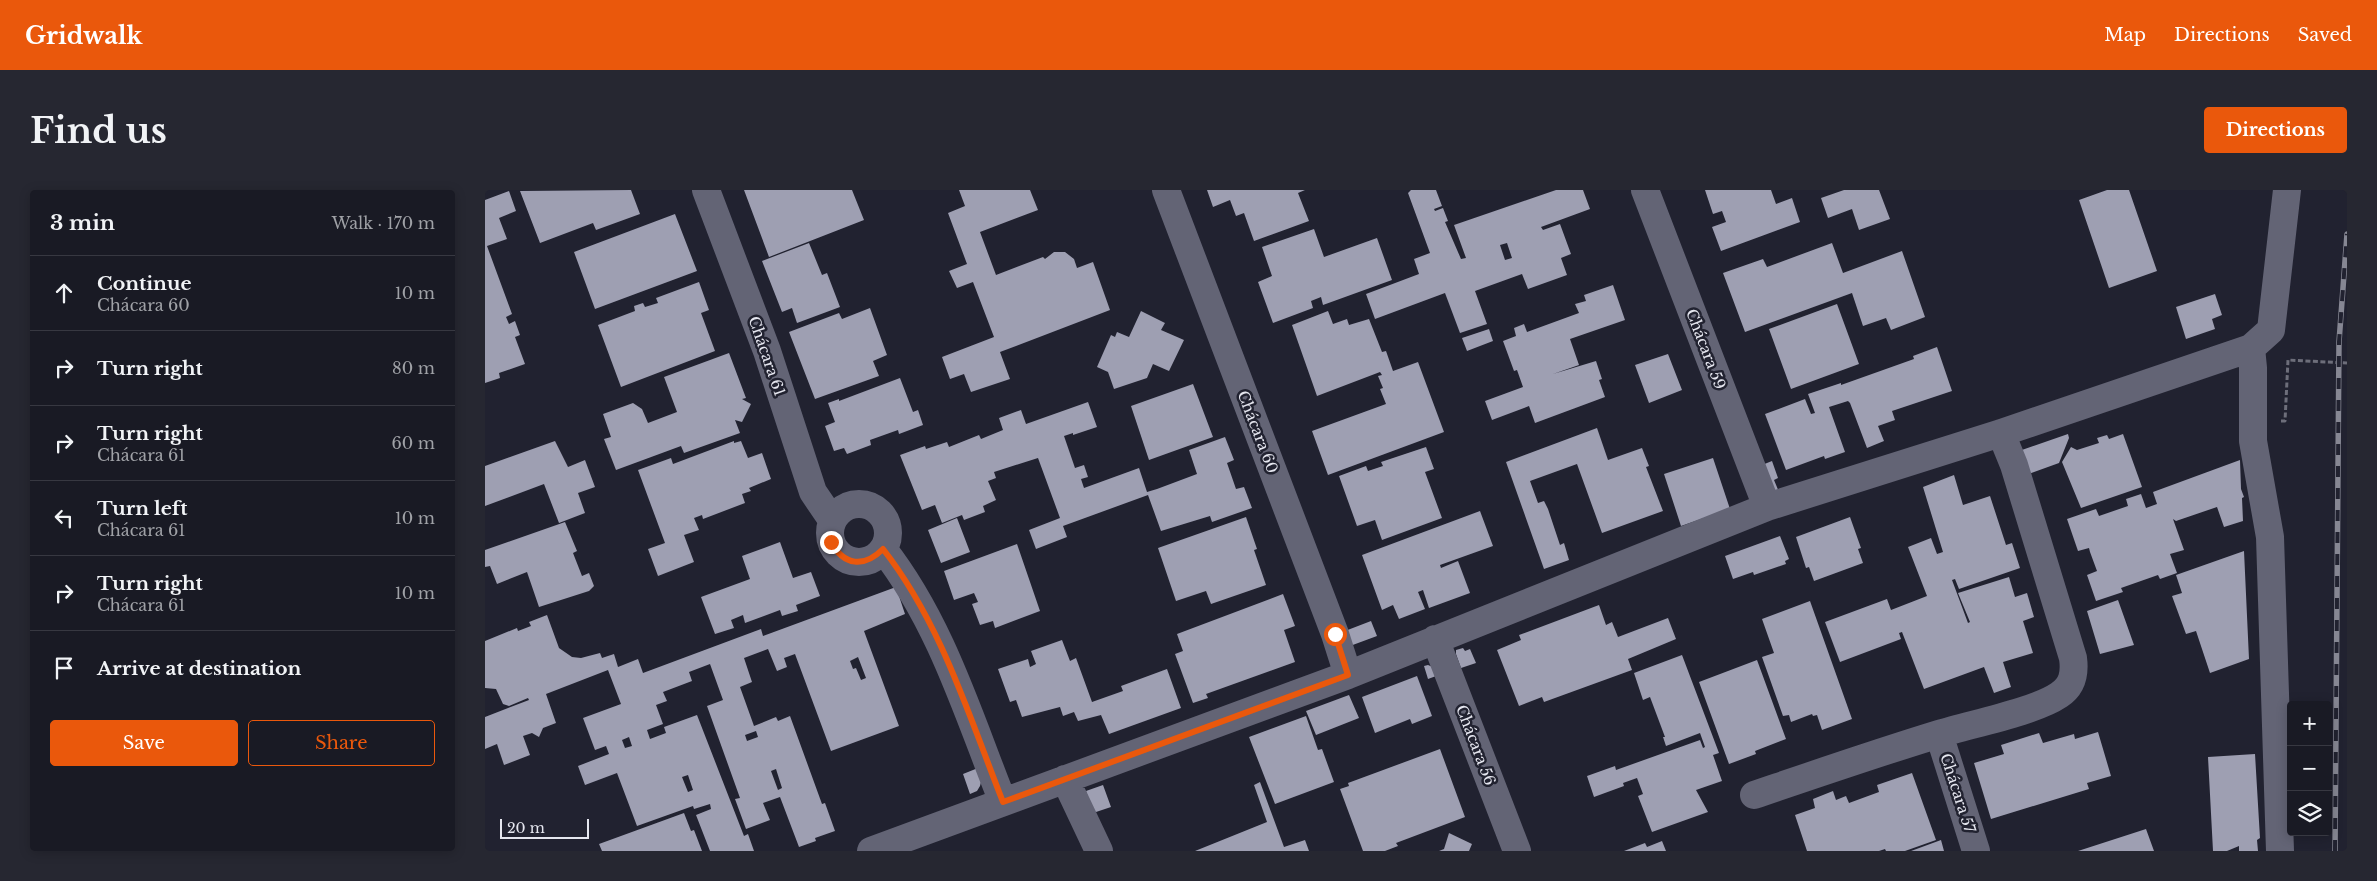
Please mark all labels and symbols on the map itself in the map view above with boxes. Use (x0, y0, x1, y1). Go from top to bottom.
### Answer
street label: Chácara 59 (1682, 306, 1730, 392)
street label: Chácara 61 (745, 314, 789, 398)
street label: Chácara 60 (1234, 388, 1282, 476)
route end (820, 531, 843, 554)
route start (1324, 623, 1347, 646)
street label: Chácara 56 (1452, 702, 1500, 788)
street label: Chácara 57 (1936, 751, 1980, 836)
scale bar (500, 816, 589, 839)

